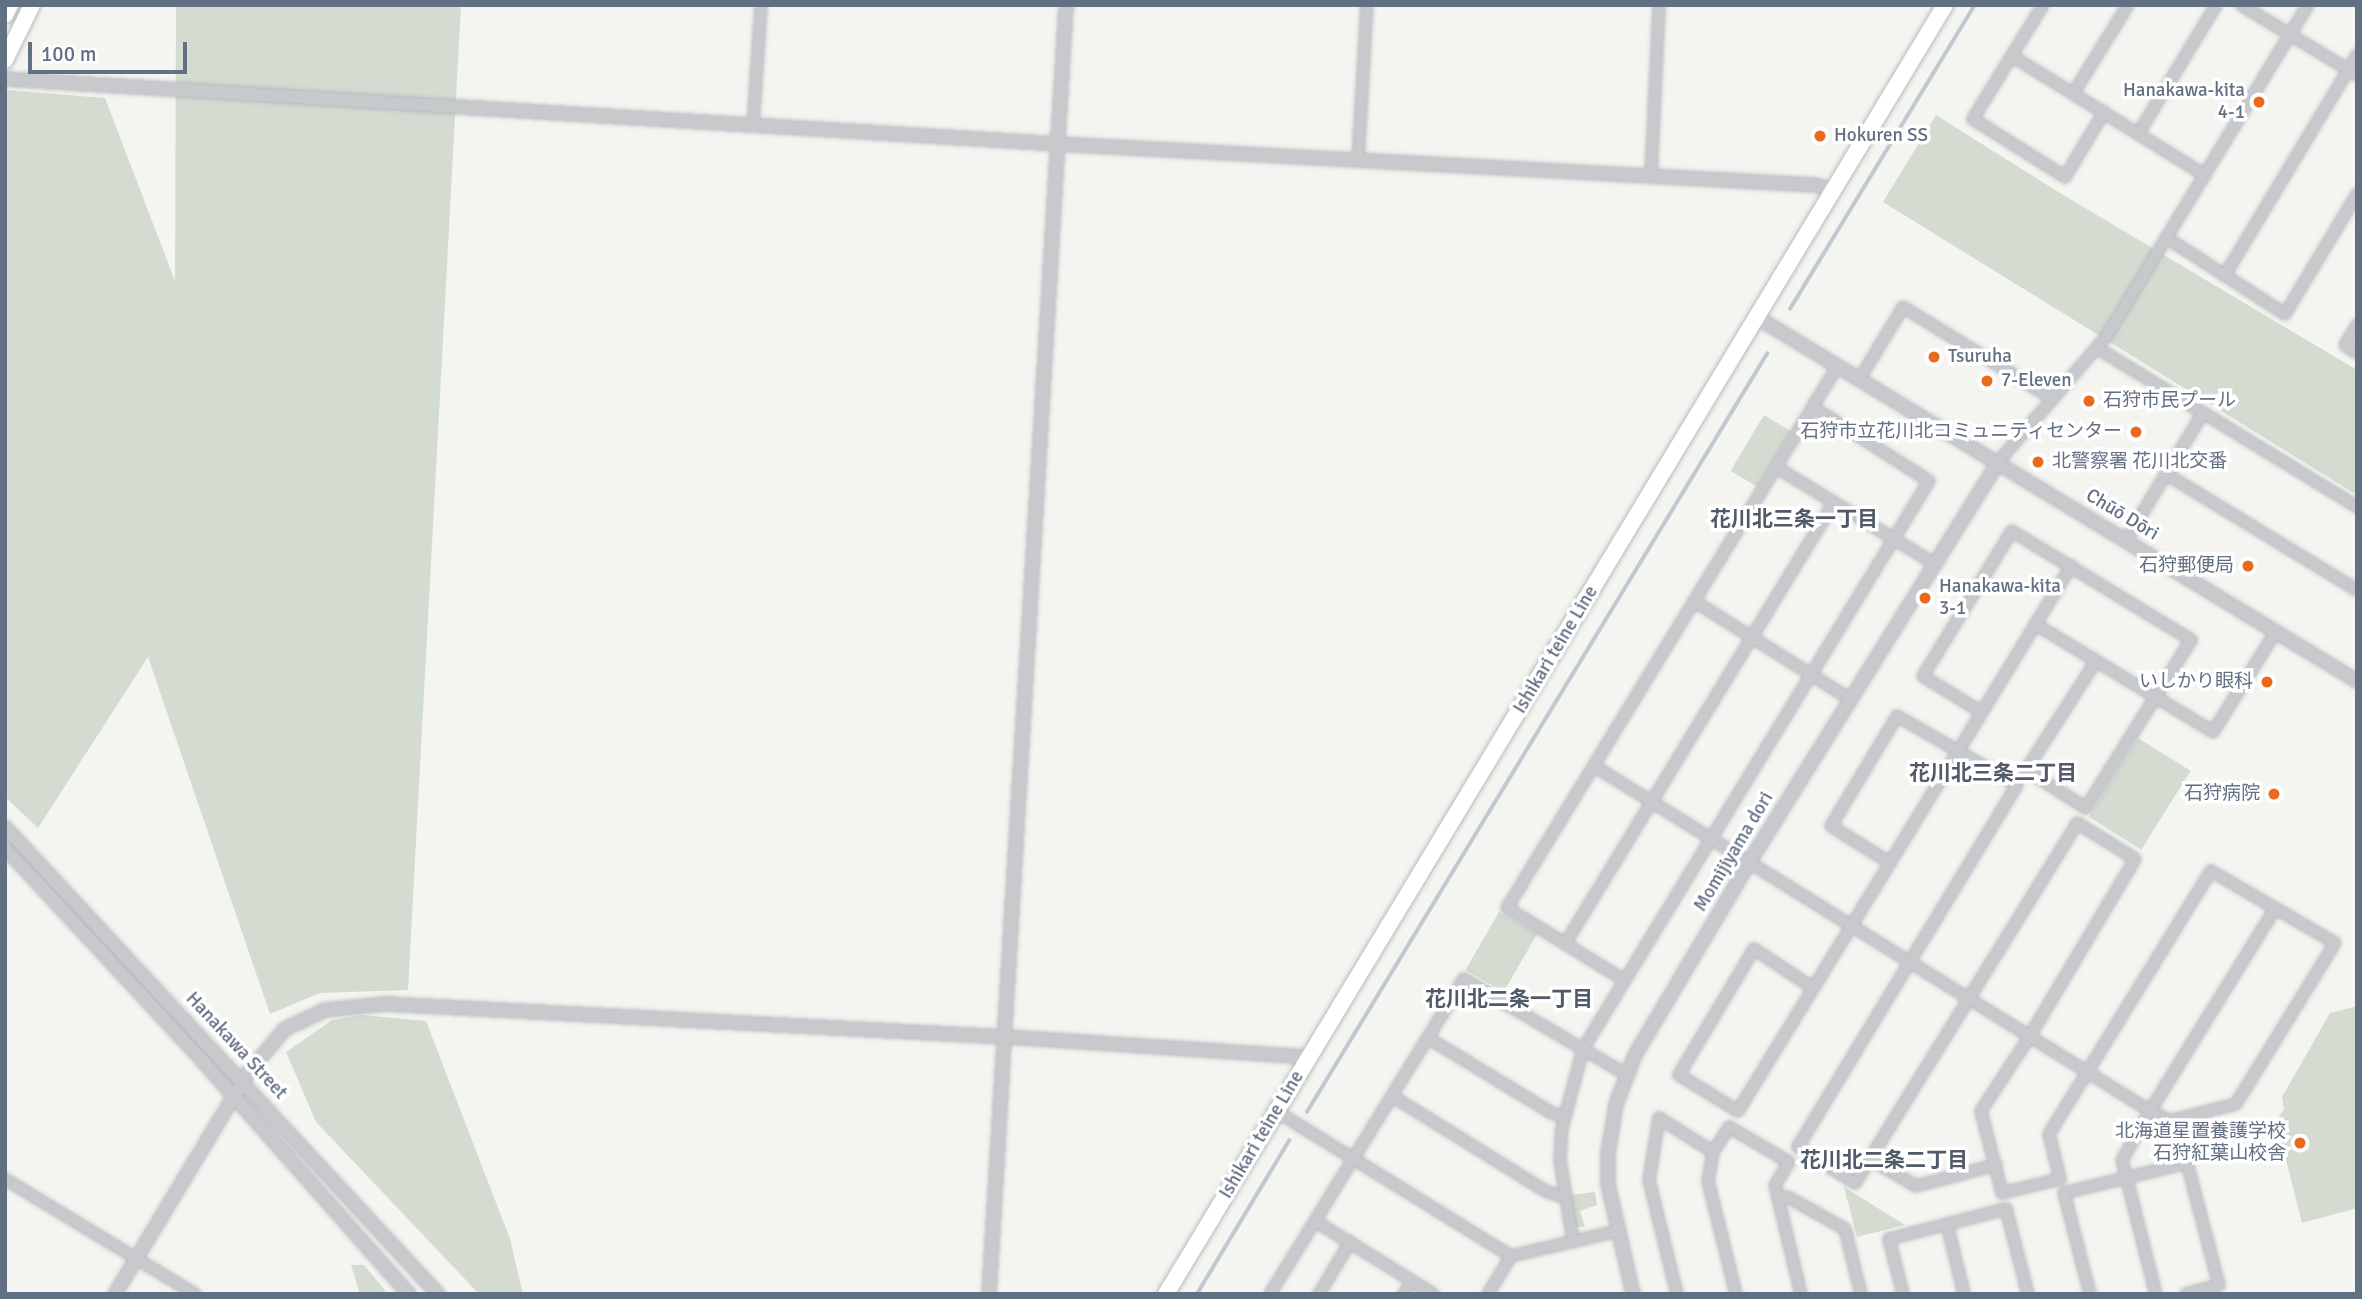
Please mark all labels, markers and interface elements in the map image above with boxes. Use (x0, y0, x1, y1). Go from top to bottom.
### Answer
scale bar (32, 28, 191, 72)
text: 100 m (41, 41, 96, 67)
place label: Hanakawa-kita 4-1 (2123, 80, 2245, 124)
marker: Hanakawa-kita 4-1 (2251, 94, 2267, 110)
place label: Hokuren SS (1834, 125, 1928, 147)
marker: Hokuren SS (1812, 128, 1828, 144)
place label: Tsuruha (1948, 346, 2012, 368)
marker: Tsuruha (1926, 349, 1942, 365)
place label: 7-Eleven (2001, 370, 2072, 392)
marker: 7-Eleven (1979, 373, 1995, 389)
place label: 石狩市民プール (2103, 390, 2236, 412)
marker: 石狩市民プール (2081, 393, 2097, 409)
place label: 石狩市立花川北コミュニティセンター (1799, 421, 2122, 443)
marker: 石狩市立花川北コミュニティセンター (2128, 424, 2144, 440)
place label: 北警察署 花川北交番 (2052, 451, 2227, 473)
marker: 北警察署 花川北交番 (2030, 454, 2046, 470)
street label: Chūō Dōri (2081, 484, 2163, 546)
district label: 花川北三条一丁目 (1710, 506, 1878, 532)
place label: 石狩郵便局 (2139, 555, 2234, 577)
marker: 石狩郵便局 (2240, 558, 2256, 574)
place label: Hanakawa-kita 3-1 (1939, 576, 2061, 620)
street label: Ishikari teine Line (1509, 582, 1603, 718)
marker: Hanakawa-kita 3-1 (1917, 590, 1933, 606)
place label: いしかり眼科 (2139, 671, 2253, 693)
marker: いしかり眼科 (2259, 674, 2275, 690)
district label: 花川北三条二丁目 (1909, 760, 2077, 786)
place label: 石狩病院 (2184, 783, 2260, 805)
marker: 石狩病院 (2266, 786, 2282, 802)
street label: Momijiyama dori (1689, 788, 1779, 916)
district label: 花川北二条一丁目 (1425, 986, 1593, 1012)
street label: Hanakawa Street (181, 988, 291, 1104)
street label: Ishikari teine Line (1215, 1067, 1309, 1203)
place label: 北海道星置養護学校 石狩紅葉山校舎 (2115, 1121, 2286, 1165)
marker: 北海道星置養護学校 石狩紅葉山校舎 (2292, 1135, 2308, 1151)
district label: 花川北二条二丁目 (1800, 1147, 1968, 1173)

